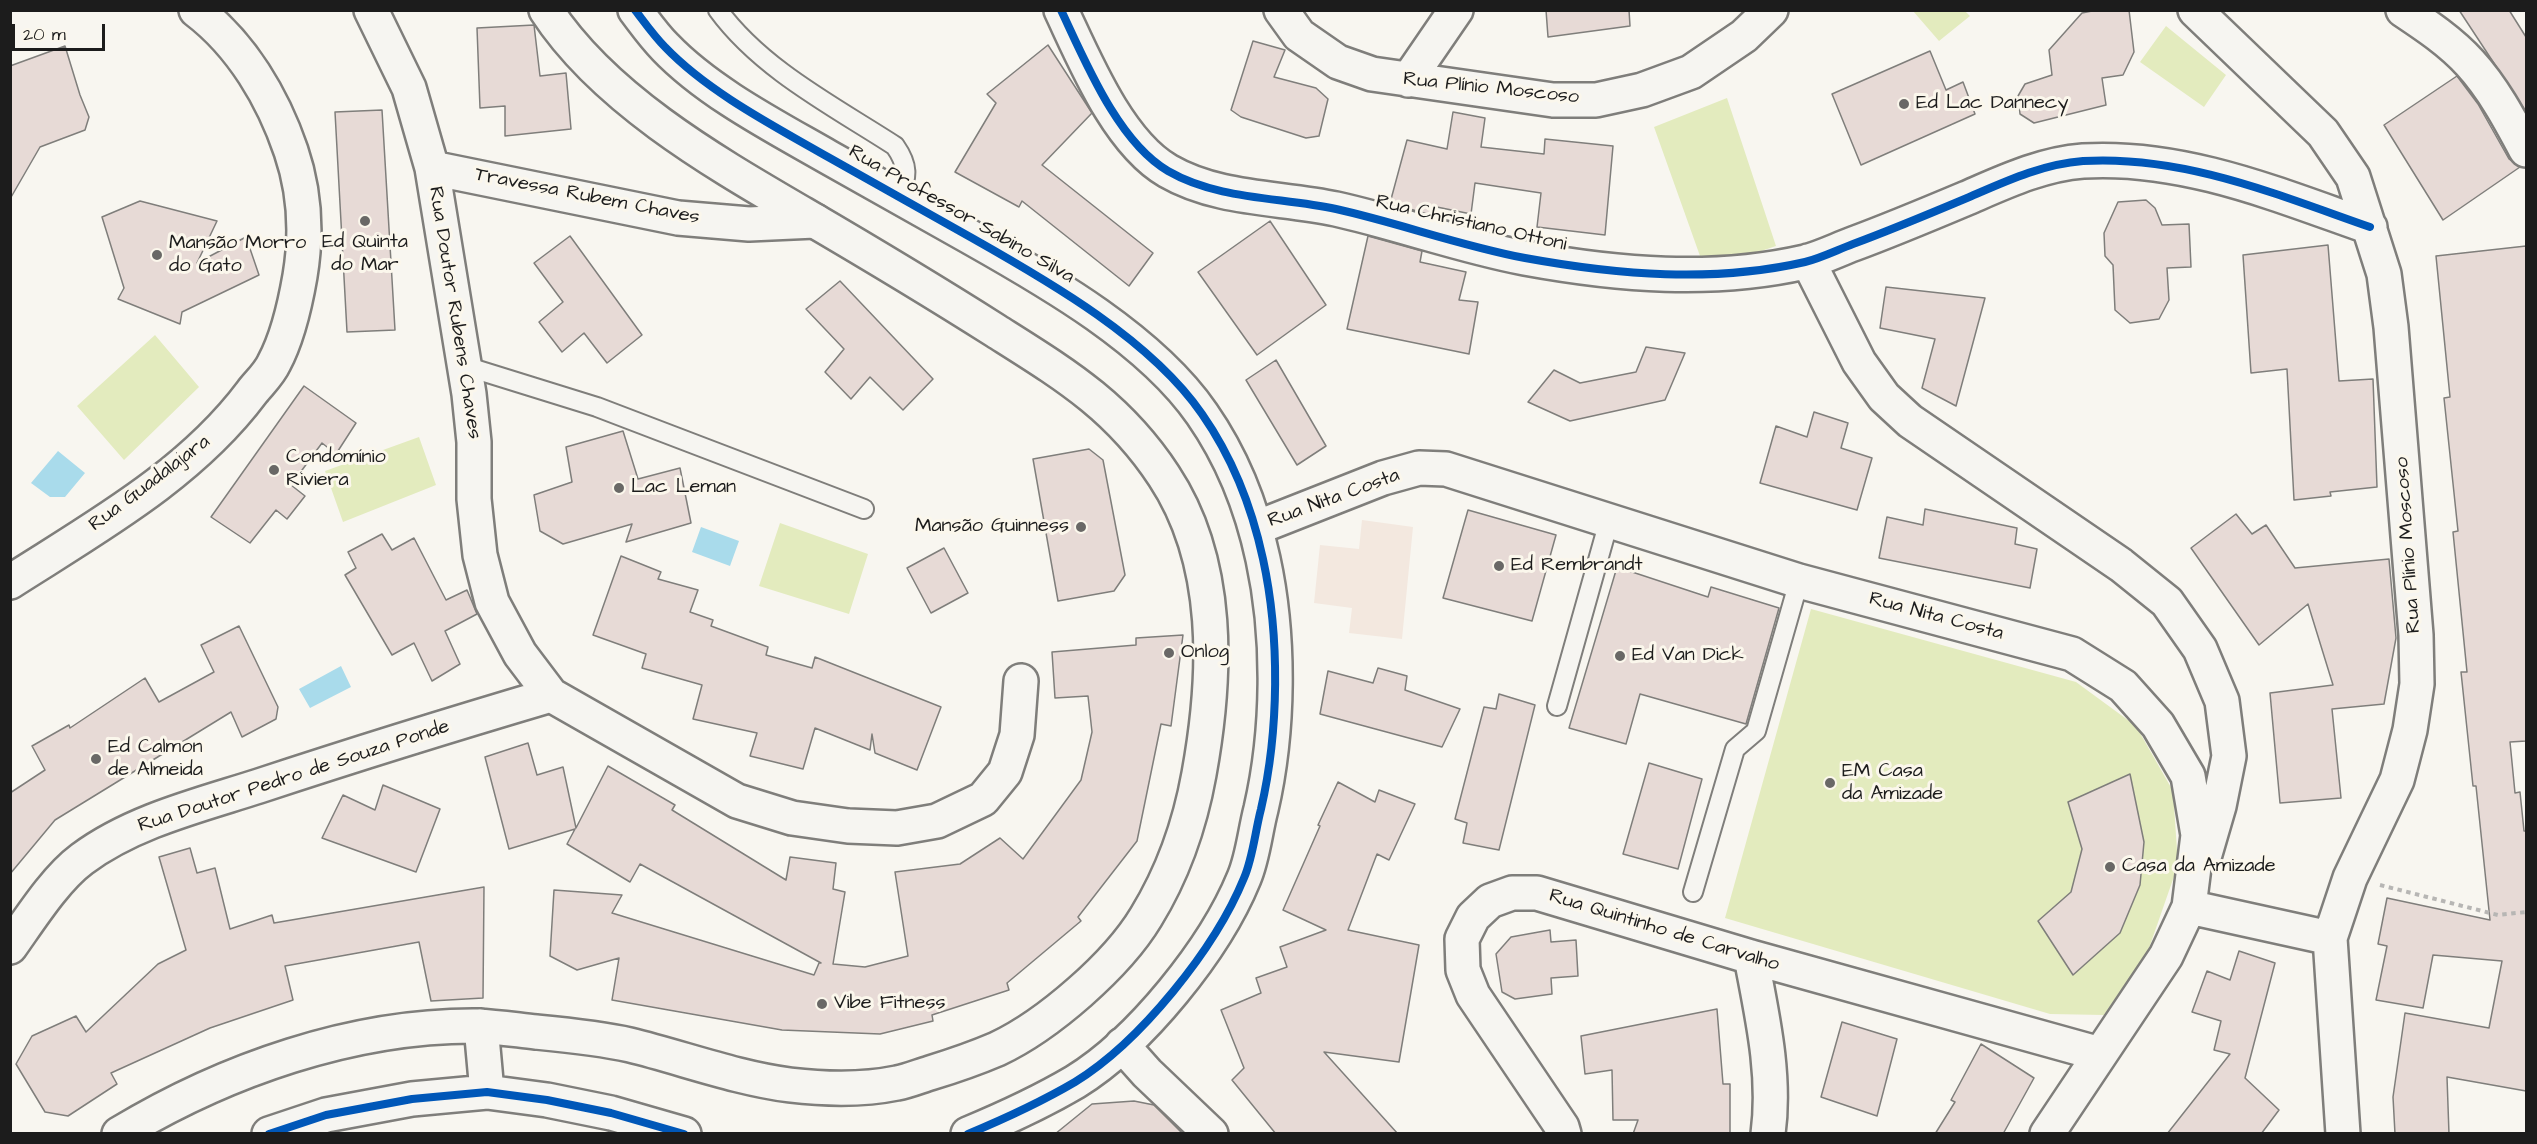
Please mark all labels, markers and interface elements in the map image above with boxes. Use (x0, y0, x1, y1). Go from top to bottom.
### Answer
scale bar (15, 12, 108, 50)
text: 20 m (23, 22, 66, 47)
street label: Rua Plínio Moscoso (1402, 68, 1580, 110)
place label: Ed Lac Dannecy (1916, 92, 2068, 116)
marker: Ed Lac Dannecy (1897, 97, 1911, 111)
street label: Rua Professor Sabino Silva (844, 140, 1078, 290)
street label: Travessa Rubem Chaves (472, 163, 702, 231)
street label: Rua Doutor Rubens Chaves (422, 185, 486, 441)
street label: Rua Christiano Ottoni (1373, 190, 1569, 258)
marker: Ed Quinta do Mar (358, 214, 372, 228)
place label: Ed Quinta do Mar (322, 231, 408, 278)
place label: Mansão Morro do Gato (169, 232, 306, 279)
marker: Mansão Morro do Gato (150, 248, 164, 262)
street label: Rua Guadalajara (85, 431, 215, 537)
place label: Condomínio Riviera (286, 446, 386, 493)
street label: Rua Plínio Moscoso (2391, 456, 2427, 634)
marker: Condomínio Riviera (267, 463, 281, 477)
street label: Rua Nita Costa (1265, 464, 1403, 534)
place label: Lac Leman (631, 476, 736, 500)
marker: Lac Leman (612, 481, 626, 495)
place label: Mansão Guinness (915, 515, 1069, 539)
marker: Mansão Guinness (1074, 520, 1088, 534)
place label: Ed Rembrandt (1511, 554, 1643, 578)
marker: Ed Rembrandt (1492, 559, 1506, 573)
street label: Rua Nita Costa (1866, 588, 2006, 646)
place label: Onlog (1181, 641, 1229, 665)
place label: Ed Van Dick (1632, 644, 1744, 668)
marker: Onlog (1162, 646, 1176, 660)
marker: Ed Van Dick (1613, 649, 1627, 663)
street label: Rua Doutor Pedro de Souza Ponde (135, 715, 453, 839)
place label: Ed Calmon de Almeida (108, 736, 203, 783)
marker: Ed Calmon de Almeida (89, 752, 103, 766)
place label: EM Casa da Amizade (1842, 760, 1943, 807)
marker: EM Casa da Amizade (1823, 776, 1837, 790)
place label: Casa da Amizade (2122, 855, 2276, 879)
marker: Casa da Amizade (2103, 860, 2117, 874)
street label: Rua Quintinho de Carvalho (1546, 884, 1782, 978)
place label: Vibe Fitness (834, 992, 945, 1016)
marker: Vibe Fitness (815, 997, 829, 1011)

